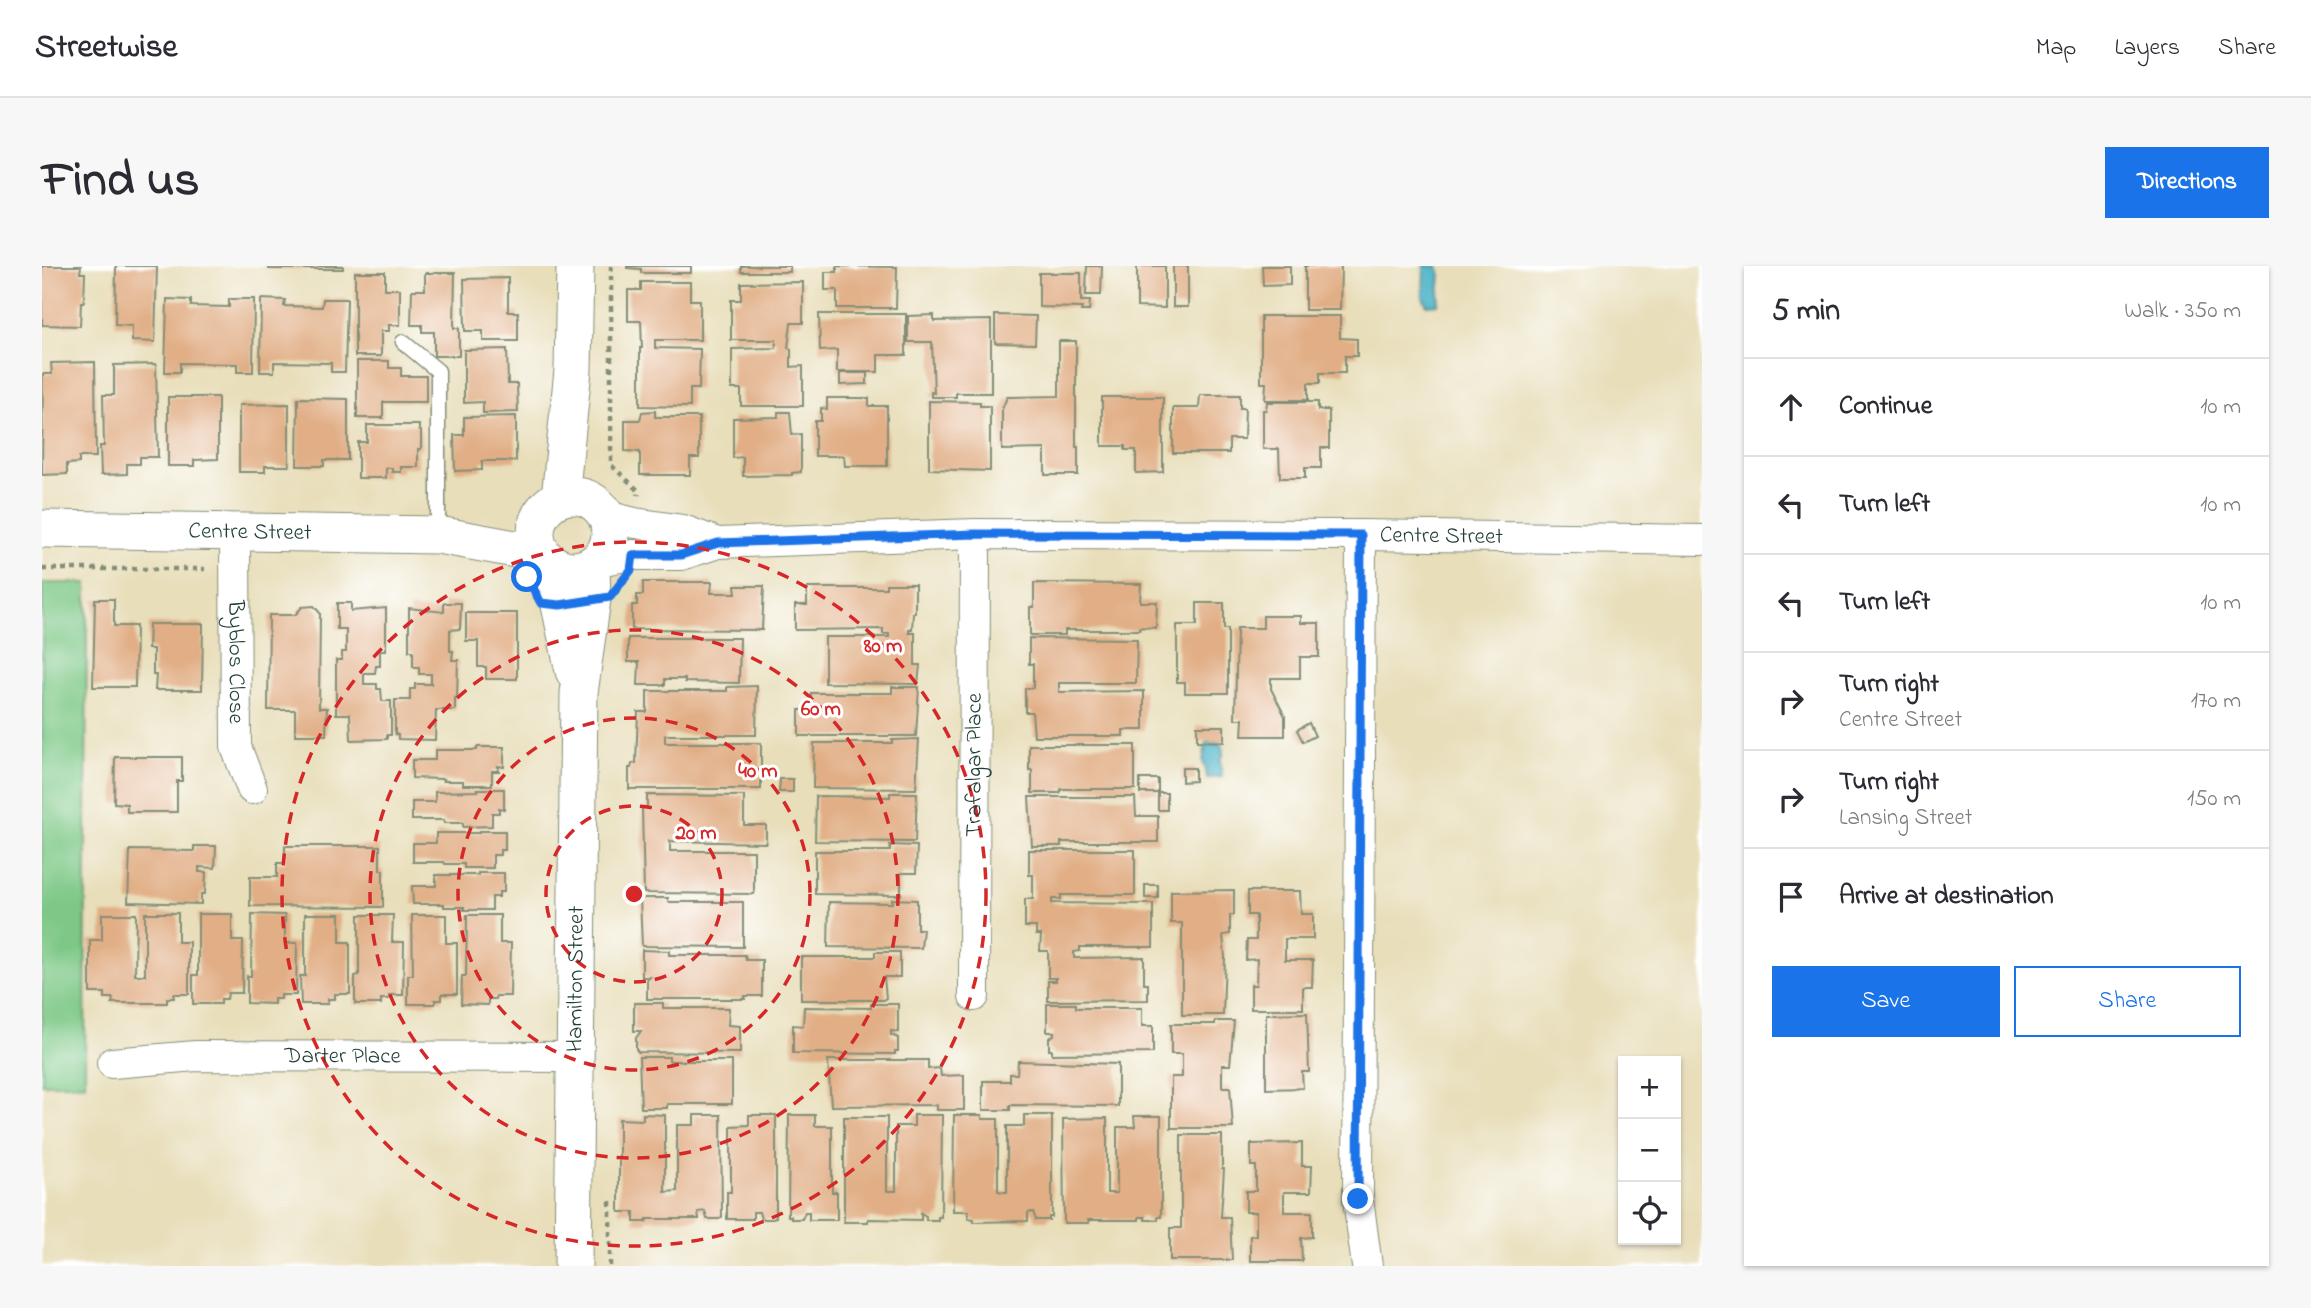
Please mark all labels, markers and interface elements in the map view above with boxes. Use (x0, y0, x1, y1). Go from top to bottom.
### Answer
text: Streetwise (35, 24, 177, 72)
text: Map (2036, 31, 2076, 66)
text: Layers (2114, 31, 2180, 66)
text: Share (2218, 31, 2276, 66)
text: Find us (42, 146, 199, 218)
button: Directions (2105, 147, 2269, 218)
text: 5 min (1772, 290, 1840, 334)
text: Walk · 350 m (2124, 295, 2241, 328)
icon: ahead (1772, 388, 1810, 426)
text: Continue (1839, 388, 1932, 426)
text: 10 m (2200, 391, 2241, 424)
icon: left (1772, 486, 1810, 524)
text: Turn left (1839, 486, 1930, 524)
text: 10 m (2200, 489, 2241, 522)
street label: Centre Street (188, 515, 312, 550)
street label: Centre Street (1380, 519, 1504, 554)
route start (511, 561, 542, 592)
icon: left (1772, 584, 1810, 622)
text: Turn left (1839, 584, 1930, 622)
text: 10 m (2200, 587, 2241, 620)
street label: Byblos Close (217, 599, 252, 725)
text: 80 m (863, 632, 902, 662)
text: Turn right (1839, 666, 1939, 704)
icon: right (1772, 682, 1810, 720)
text: 170 m (2191, 685, 2241, 718)
street label: Trafalgar Place (958, 692, 992, 837)
text: 60 m (801, 695, 841, 725)
text: Centre Street (1839, 704, 1962, 737)
text: 40 m (738, 757, 778, 787)
text: Turn right (1839, 764, 1939, 802)
icon: right (1772, 780, 1810, 818)
text: 150 m (2187, 783, 2241, 816)
text: Lansing Street (1839, 802, 1973, 835)
text: 20 m (674, 819, 717, 849)
icon: arrive (1772, 878, 1810, 916)
text: Arrive at destination (1839, 878, 2054, 916)
centre of rings (622, 882, 646, 906)
street label: Hamilton Street (559, 905, 593, 1052)
button: Save (1772, 966, 2000, 1037)
button: Share (2014, 966, 2241, 1037)
street label: Darter Place (284, 1040, 402, 1073)
map controls (1618, 1056, 1681, 1245)
button: + (1618, 1056, 1681, 1119)
button: − (1618, 1119, 1681, 1182)
button: locate (1618, 1182, 1681, 1245)
route end (1342, 1183, 1373, 1214)

